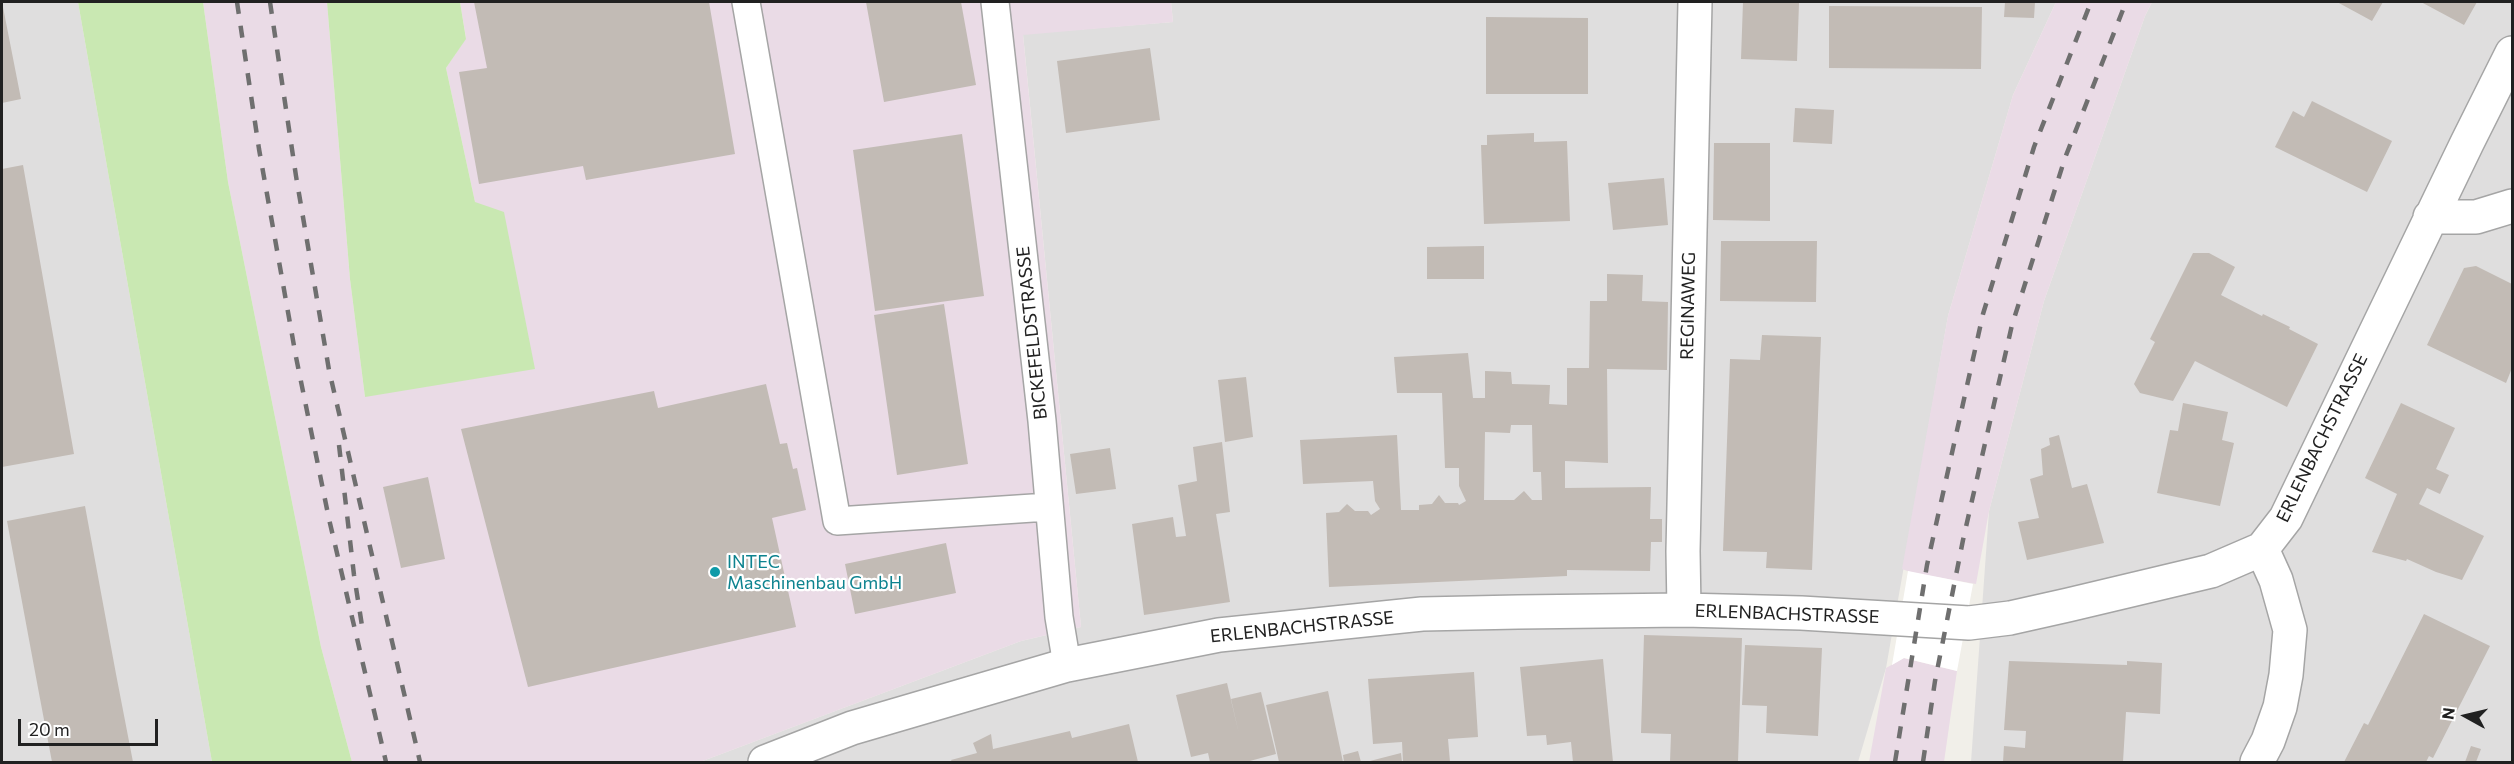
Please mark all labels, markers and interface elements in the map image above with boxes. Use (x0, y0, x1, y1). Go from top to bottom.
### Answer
street label: BICKEFELDSTRASSE (1012, 245, 1052, 421)
street label: REGINAWEG (1676, 252, 1700, 360)
street label: ERLENBACHSTRASSE (2272, 350, 2372, 526)
place label: INTEC Maschinenbau GmbH (727, 551, 902, 594)
marker: INTEC Maschinenbau GmbH (708, 565, 722, 579)
street label: ERLENBACHSTRASSE (1694, 600, 1880, 628)
street label: ERLENBACHSTRASSE (1209, 607, 1395, 647)
north arrow (2436, 686, 2496, 746)
text: N (2437, 706, 2458, 721)
scale bar (21, 707, 160, 745)
text: 20 m (29, 718, 70, 740)

